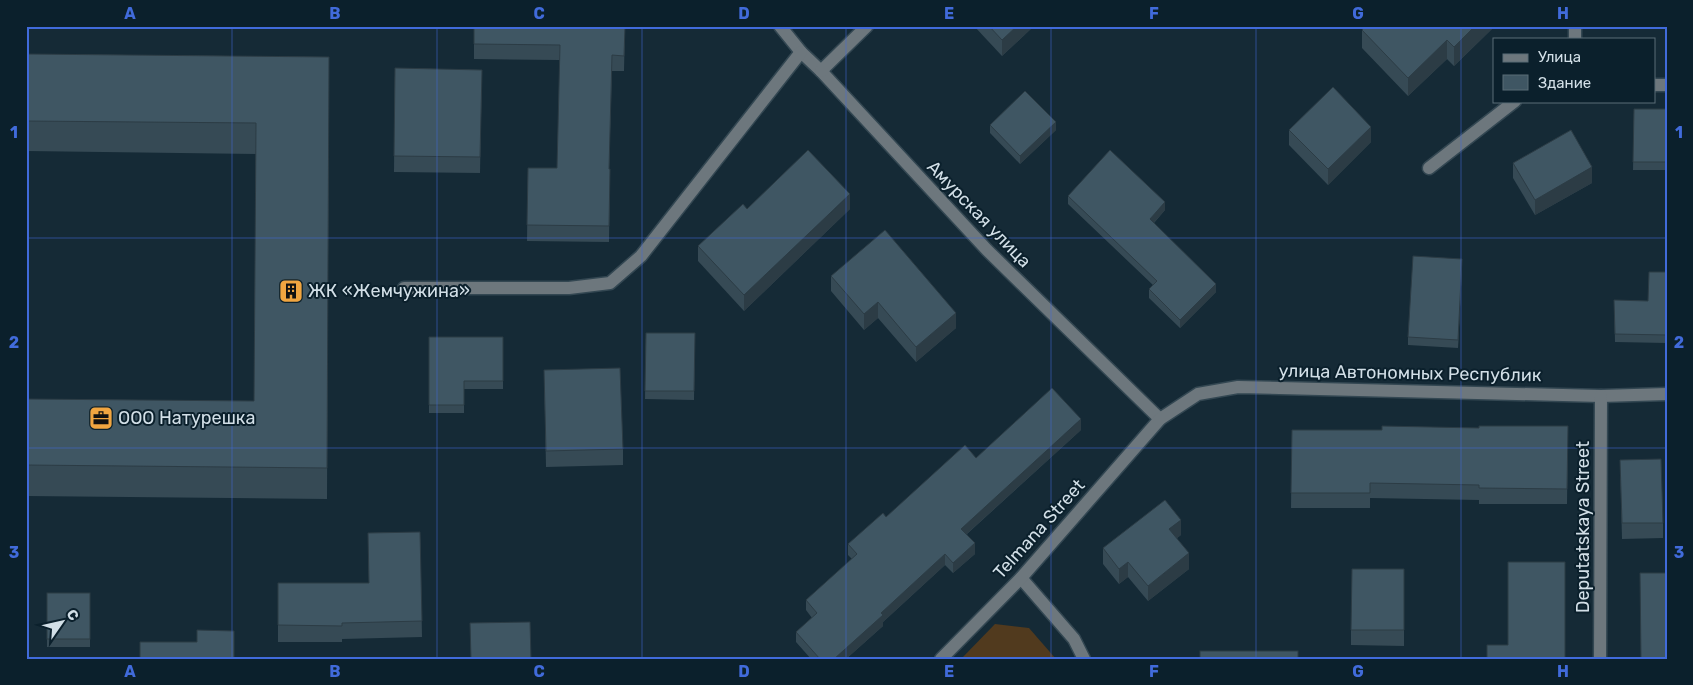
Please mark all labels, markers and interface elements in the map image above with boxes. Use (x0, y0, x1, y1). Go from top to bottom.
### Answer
text: A (124, 4, 136, 23)
text: B (329, 4, 341, 23)
text: C (533, 4, 545, 23)
text: D (738, 4, 750, 23)
text: E (944, 4, 954, 23)
text: F (1149, 4, 1159, 23)
text: G (1352, 4, 1364, 23)
text: H (1557, 4, 1569, 23)
legend (1493, 38, 1656, 102)
text: Улица (1538, 48, 1581, 66)
text: Здание (1538, 74, 1591, 92)
text: 1 (10, 123, 18, 142)
text: 1 (1675, 123, 1683, 142)
street label: Амурская улица (922, 156, 1036, 272)
building icon: ЖК «Жемчужина» (278, 278, 304, 304)
place label: ЖК «Жемчужина» (308, 280, 470, 302)
text: 2 (9, 333, 19, 352)
text: 2 (1674, 333, 1684, 352)
street label: улица Автономных Республик (1278, 360, 1542, 386)
office icon: ООО Натурешка (88, 405, 114, 431)
place label: ООО Натурешка (118, 407, 255, 429)
street label: Deputatskaya Street (1572, 441, 1594, 613)
street label: Telmana Street (989, 475, 1089, 583)
text: 3 (9, 543, 19, 562)
text: 3 (1674, 543, 1684, 562)
north arrow (38, 598, 88, 648)
text: С (63, 606, 82, 624)
text: A (124, 662, 136, 681)
text: B (329, 662, 341, 681)
text: C (533, 662, 545, 681)
text: D (738, 662, 750, 681)
text: E (944, 662, 954, 681)
text: F (1149, 662, 1159, 681)
text: G (1352, 662, 1364, 681)
text: H (1557, 662, 1569, 681)

